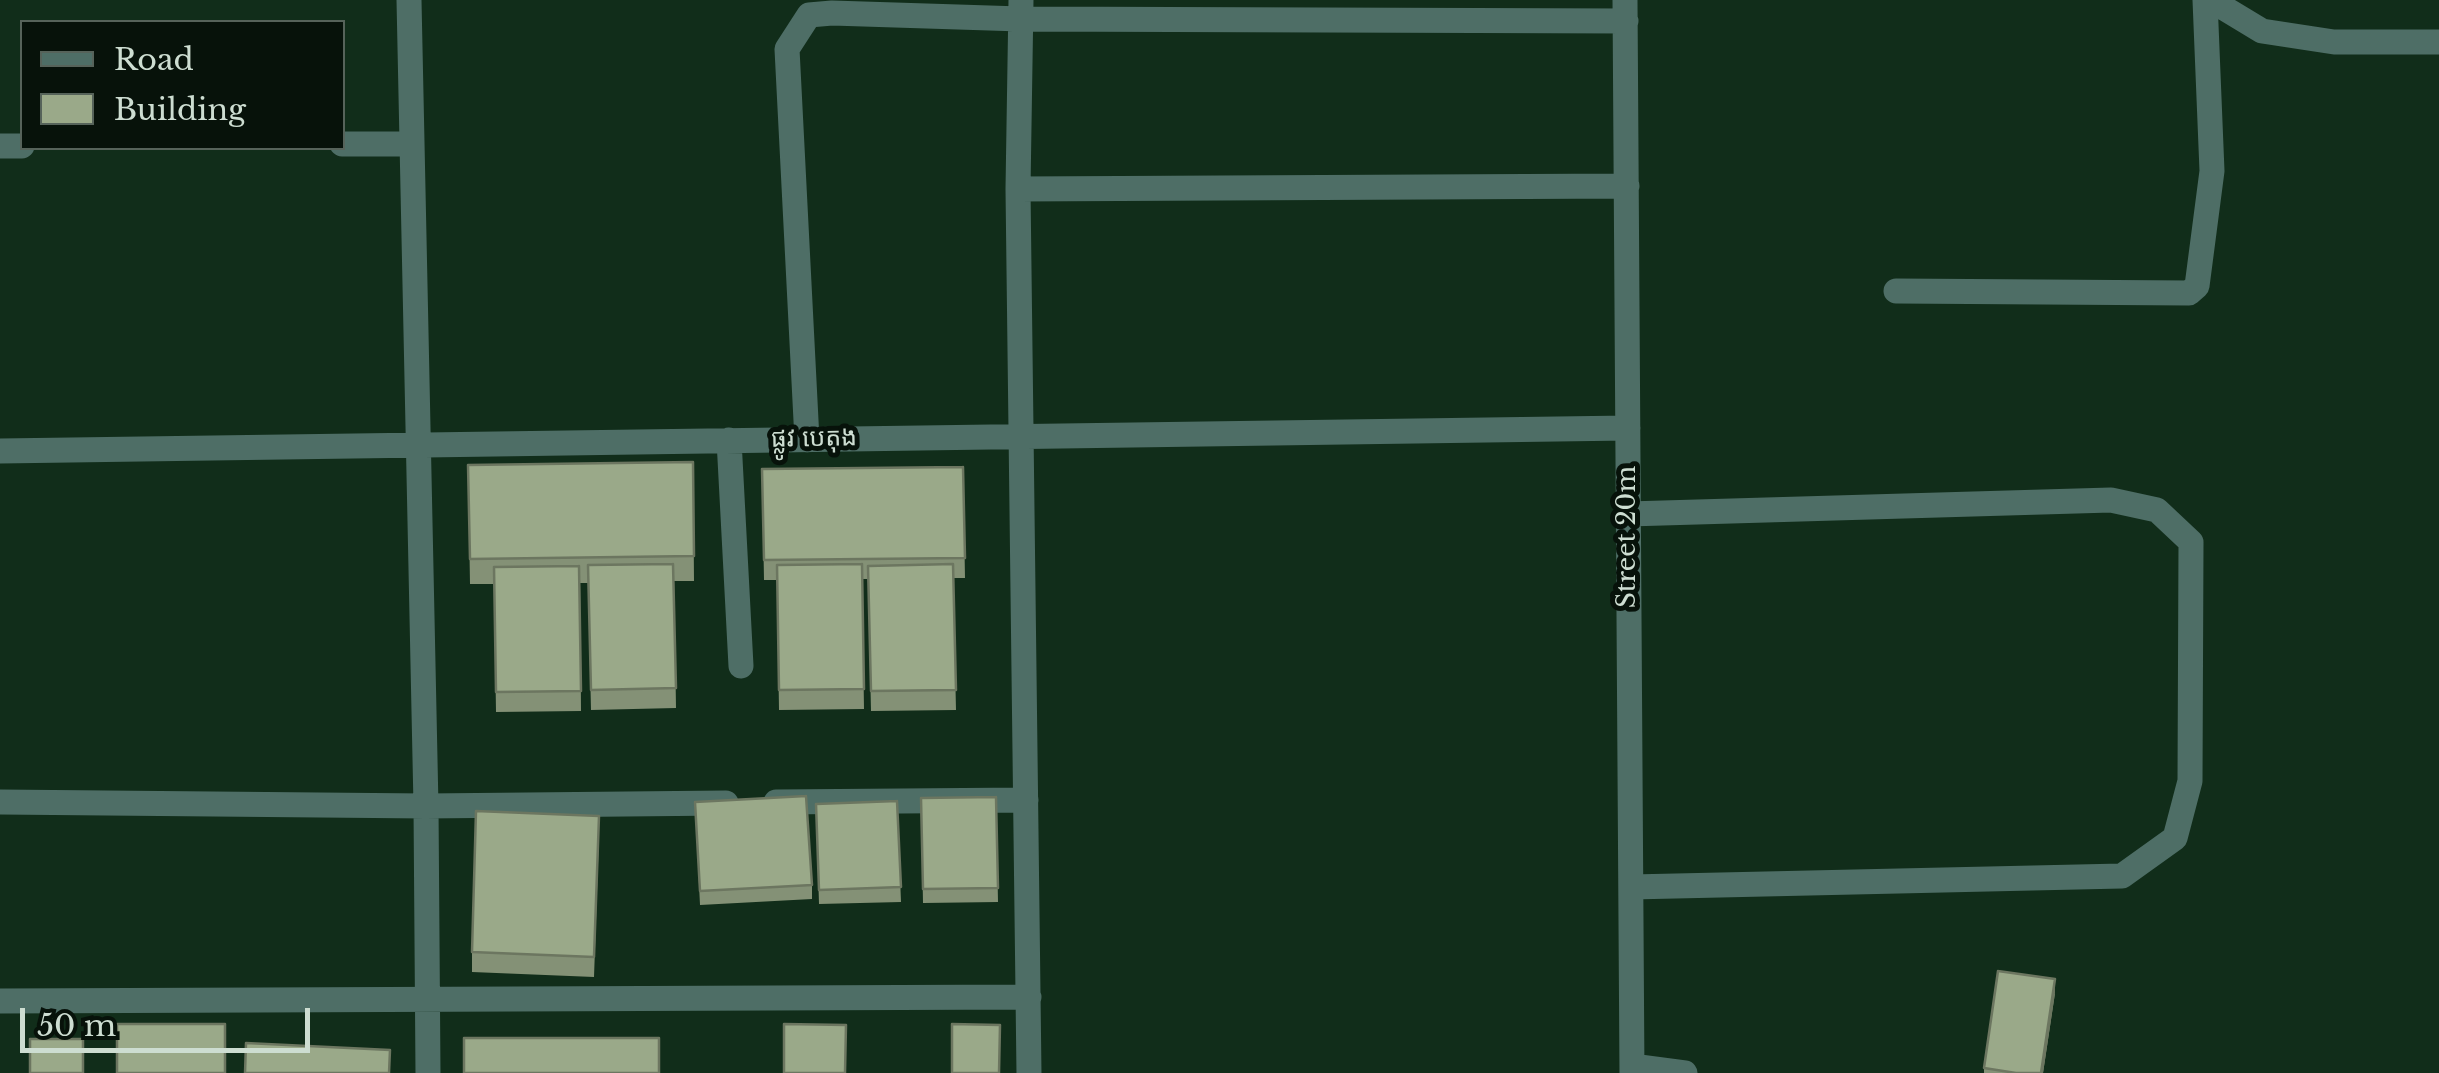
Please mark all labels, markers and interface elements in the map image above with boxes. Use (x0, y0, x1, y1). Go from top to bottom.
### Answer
legend (20, 20, 345, 150)
text: Road (114, 41, 194, 78)
text: Building (114, 91, 246, 128)
street label: ផ្លូវ បេតុង (771, 423, 857, 455)
street label: Street 20m (1613, 466, 1643, 608)
scale bar (25, 988, 315, 1050)
text: 50 m (37, 1007, 116, 1044)

